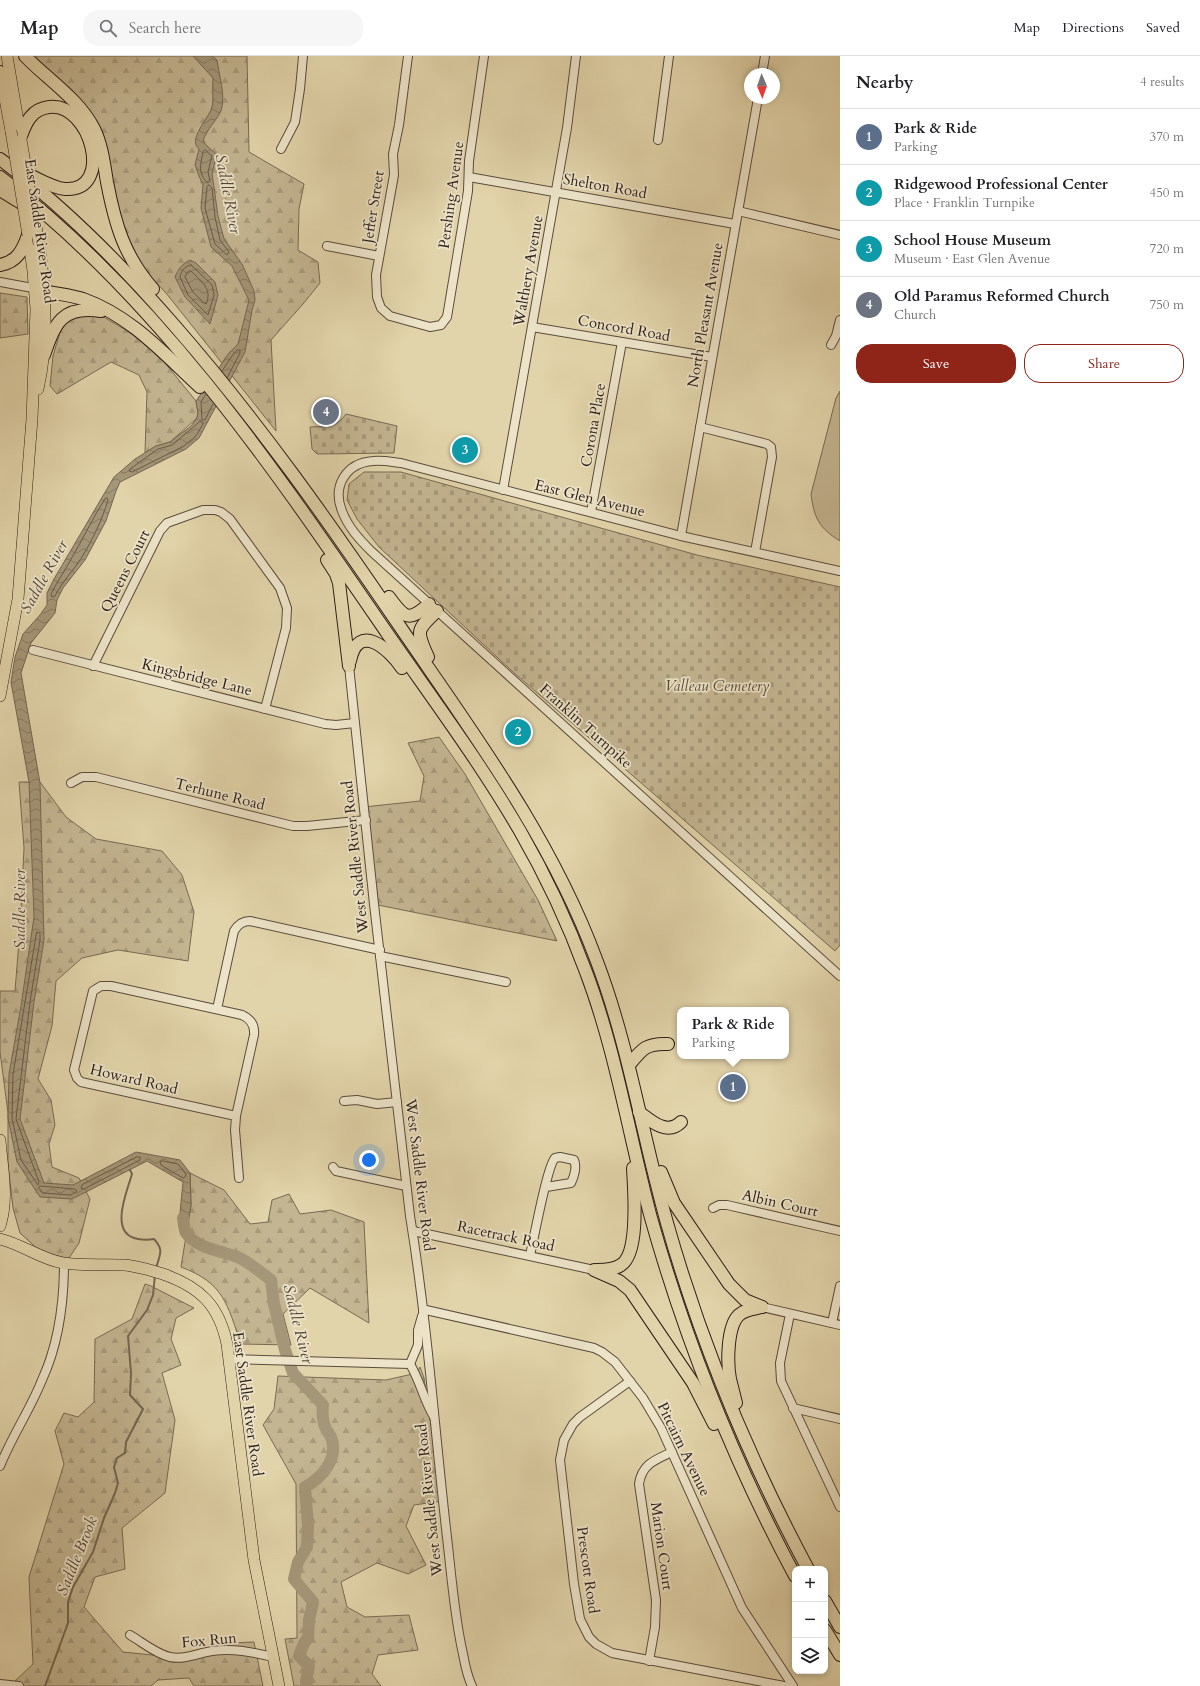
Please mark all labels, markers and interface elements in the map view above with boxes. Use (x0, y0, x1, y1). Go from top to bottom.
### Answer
search box (83, 10, 363, 46)
text: Map (20, 15, 59, 41)
icon: search (97, 17, 119, 39)
text: Search here (129, 18, 201, 38)
text: Map (1014, 18, 1040, 37)
text: Directions (1062, 18, 1124, 37)
text: Saved (1146, 18, 1180, 37)
north arrow (744, 68, 780, 104)
text: Nearby (856, 71, 913, 94)
text: 4 results (1140, 73, 1184, 91)
text: Park & Ride (894, 118, 977, 138)
text: 1 (866, 128, 872, 146)
text: 370 m (1150, 128, 1184, 146)
text: Parking (894, 138, 937, 156)
street label: Pershing Avenue (434, 140, 468, 250)
water label: Saddle River (209, 152, 247, 237)
street label: East Saddle River Road (20, 158, 60, 305)
street label: Jeffer Street (357, 169, 389, 247)
street label: Shelton Road (562, 169, 648, 203)
text: Ridgewood Professional Center (894, 174, 1108, 194)
text: 2 (866, 184, 872, 202)
text: 450 m (1150, 184, 1184, 202)
text: Place · Franklin Turnpike (894, 194, 1035, 212)
street label: Walthery Avenue (508, 214, 548, 329)
text: School House Museum (894, 230, 1051, 250)
text: 3 (866, 240, 872, 258)
text: 720 m (1150, 240, 1184, 258)
street label: North Pleasant Avenue (682, 241, 728, 389)
text: Museum · East Glen Avenue (894, 250, 1050, 268)
text: Old Paramus Reformed Church (894, 286, 1110, 306)
text: 4 (866, 296, 872, 314)
text: 750 m (1150, 296, 1184, 314)
text: Church (894, 306, 936, 324)
street label: Concord Road (576, 310, 672, 346)
button: Save (856, 344, 1016, 383)
button: Share (1024, 344, 1184, 383)
street label: Corona Place (576, 381, 610, 469)
pin: 4 (313, 397, 339, 427)
pin: 3 (452, 435, 478, 465)
street label: East Glen Avenue (533, 475, 648, 521)
street label: Queens Court (96, 526, 155, 616)
water label: Saddle River (15, 536, 74, 618)
street label: Kingsbridge Lane (140, 654, 255, 700)
park label: Valleau Cemetery (665, 676, 770, 696)
street label: Franklin Turnpike (535, 679, 637, 773)
pin: 2 (505, 717, 531, 747)
street label: Terhune Road (173, 773, 267, 815)
street label: West Saddle River Road (337, 780, 373, 935)
water label: Saddle River (9, 868, 31, 949)
popup (677, 1007, 789, 1059)
text: Park & Ride (691, 1014, 775, 1034)
text: Parking (691, 1034, 735, 1052)
street label: Howard Road (88, 1059, 180, 1099)
pin: 1 (720, 1072, 746, 1102)
street label: West Saddle River Road (401, 1097, 439, 1252)
your location (359, 1150, 379, 1170)
street label: Albin Court (740, 1185, 820, 1221)
street label: Racetrack Road (455, 1216, 557, 1256)
water label: Saddle River (278, 1282, 319, 1367)
street label: East Saddle River Road (228, 1331, 268, 1478)
street label: Pitcairn Avenue (653, 1399, 715, 1499)
street label: West Saddle River Road (411, 1423, 447, 1578)
street label: Marion Court (646, 1501, 678, 1592)
water label: Saddle Brook (51, 1513, 103, 1599)
street label: Prescott Road (572, 1525, 604, 1615)
map controls (792, 1566, 828, 1674)
button: + (792, 1566, 828, 1602)
button: − (792, 1602, 828, 1638)
street label: Fox Run (181, 1628, 238, 1652)
button: layers (792, 1638, 828, 1674)

